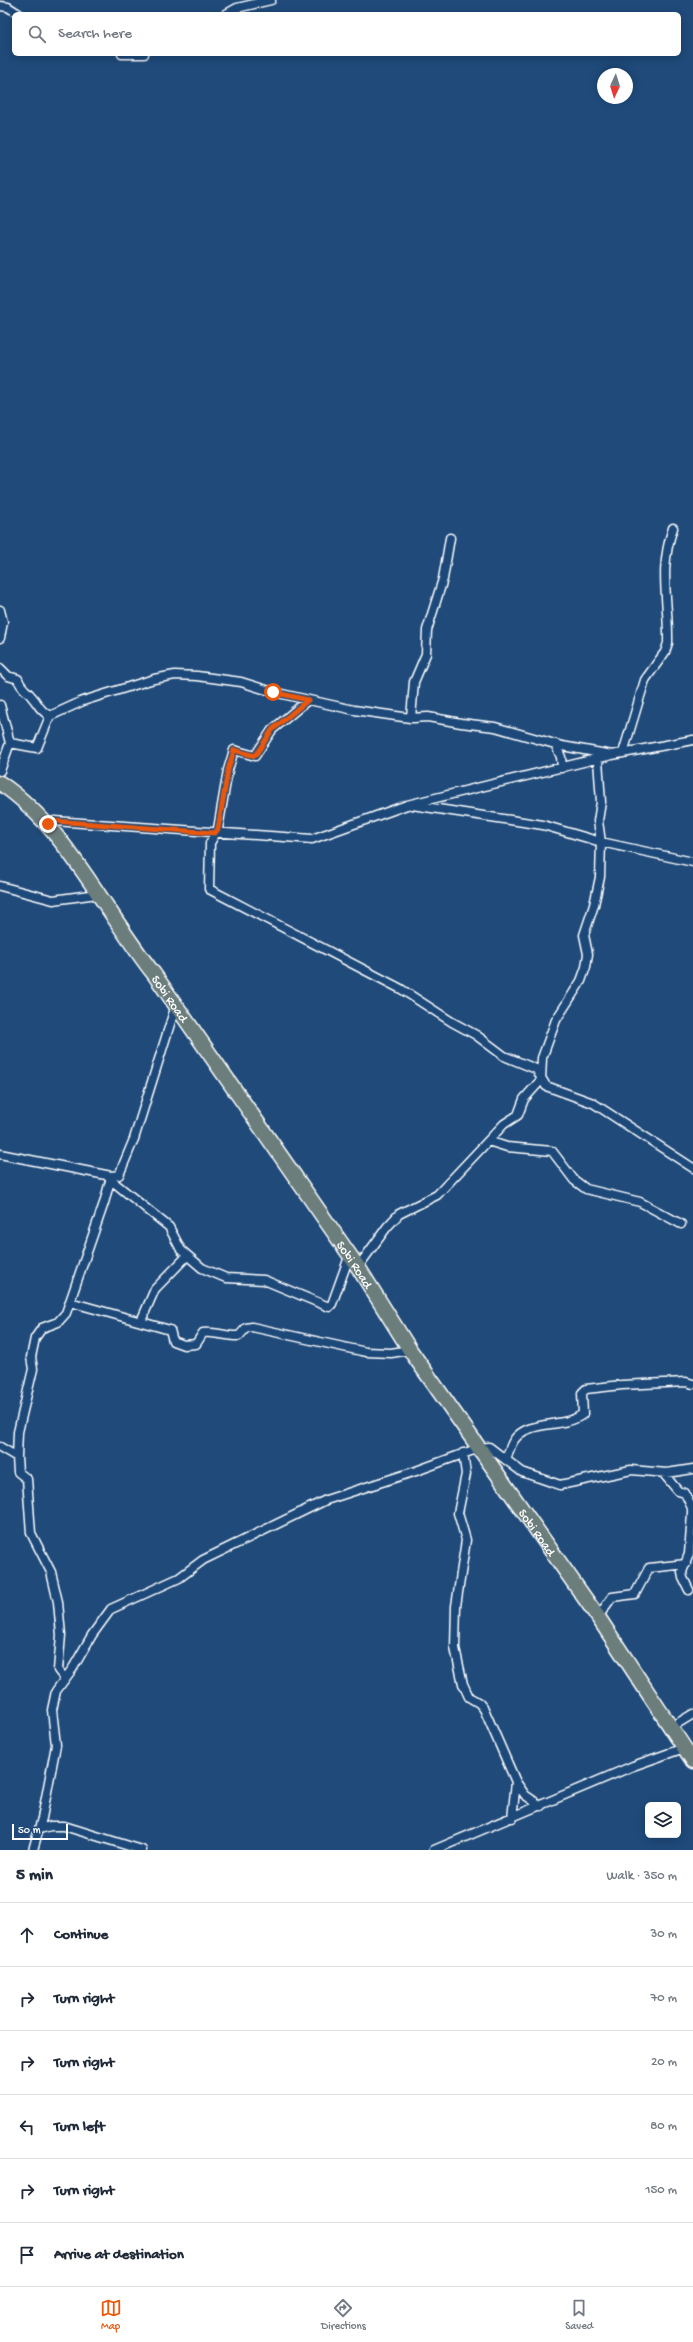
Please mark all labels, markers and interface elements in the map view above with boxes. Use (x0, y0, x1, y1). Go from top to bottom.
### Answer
search box (12, 12, 681, 56)
icon: search (26, 23, 48, 45)
text: Search here (58, 25, 132, 43)
north arrow (597, 68, 633, 104)
route start (264, 683, 282, 701)
route end (39, 815, 57, 833)
street label: Sobi Road (147, 973, 191, 1027)
street label: Sobi Road (332, 1239, 375, 1293)
street label: Sobi Road (514, 1507, 558, 1561)
map controls (645, 1802, 681, 1838)
button: layers (645, 1802, 681, 1838)
scale bar (12, 1822, 68, 1841)
text: 50 m (18, 1825, 40, 1837)
text: 5 min (16, 1866, 53, 1886)
text: Walk · 350 m (607, 1869, 677, 1884)
icon: ahead (16, 1924, 38, 1946)
text: Continue (54, 1926, 108, 1944)
text: 30 m (651, 1927, 677, 1942)
icon: right (16, 1988, 38, 2010)
text: Turn right (54, 1990, 114, 2008)
text: 70 m (651, 1991, 677, 2006)
icon: right (16, 2052, 38, 2074)
text: Turn right (54, 2054, 114, 2072)
text: 20 m (651, 2055, 677, 2070)
icon: left (16, 2116, 38, 2138)
text: Turn left (54, 2118, 105, 2136)
text: 80 m (650, 2119, 677, 2134)
icon: right (16, 2180, 38, 2202)
text: Turn right (54, 2182, 114, 2200)
text: 150 m (645, 2183, 677, 2198)
icon: arrive (16, 2244, 38, 2266)
text: Arrive at destination (54, 2246, 184, 2264)
tab: Map (100, 2297, 122, 2333)
tab: Directions (321, 2297, 366, 2333)
tab: Saved (565, 2297, 593, 2333)

